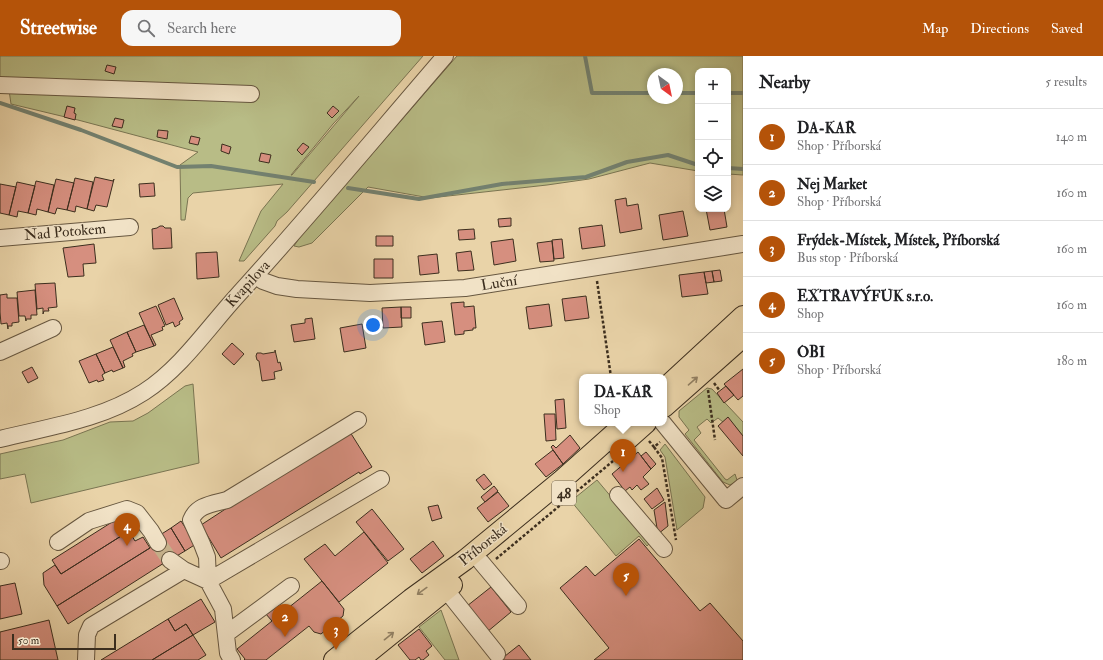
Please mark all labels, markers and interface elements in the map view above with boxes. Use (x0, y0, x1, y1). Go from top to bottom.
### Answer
search box (121, 10, 401, 46)
text: Streetwise (20, 16, 97, 40)
icon: search (135, 17, 157, 39)
text: Search here (167, 19, 236, 38)
text: Map (922, 20, 948, 37)
text: Directions (970, 20, 1029, 37)
text: Saved (1051, 20, 1083, 37)
north arrow (647, 68, 683, 104)
map controls (695, 68, 731, 212)
button: + (695, 68, 731, 104)
text: Nearby (759, 72, 810, 93)
text: 5 results (1045, 74, 1087, 90)
button: − (695, 104, 731, 140)
text: DA-KAR (797, 119, 856, 138)
text: 1 (770, 129, 774, 145)
text: 140 m (1056, 129, 1087, 145)
text: Shop · Příborská (797, 138, 881, 154)
button: locate (695, 140, 731, 176)
text: Nej Market (797, 175, 867, 194)
button: layers (695, 176, 731, 212)
text: 2 (769, 185, 775, 201)
text: 160 m (1056, 185, 1087, 201)
text: Shop · Příborská (797, 194, 881, 210)
street label: Nad Potokem (23, 219, 107, 245)
text: Frýdek-Místek, Místek, Příborská (797, 231, 999, 250)
text: 3 (770, 241, 775, 257)
text: 160 m (1056, 241, 1087, 257)
text: Bus stop · Příborská (797, 250, 898, 266)
street label: Kvapilova (222, 256, 276, 312)
street label: Luční (480, 271, 519, 295)
text: EXTRAVÝFUK s.r.o. (797, 287, 933, 306)
text: 4 (768, 297, 776, 313)
text: 160 m (1056, 297, 1087, 313)
text: Shop (797, 306, 824, 322)
your location (363, 315, 383, 335)
text: OBI (797, 343, 825, 362)
text: 5 (769, 353, 775, 369)
text: 180 m (1057, 353, 1087, 369)
text: Shop · Příborská (797, 362, 881, 378)
popup (579, 374, 667, 426)
one-way arrow (688, 376, 698, 386)
text: DA-KAR (594, 383, 652, 402)
text: Shop (594, 402, 621, 418)
pin: 1 (610, 439, 636, 472)
road number: 48 (552, 481, 576, 505)
pin: 4 (114, 513, 140, 546)
street label: Příborská (455, 519, 512, 570)
pin: 5 (613, 563, 639, 596)
one-way arrow (416, 587, 427, 595)
pin: 2 (272, 604, 298, 637)
pin: 3 (323, 617, 349, 650)
one-way arrow (384, 631, 395, 640)
scale bar (12, 632, 116, 651)
text: 50 m (18, 634, 39, 647)

